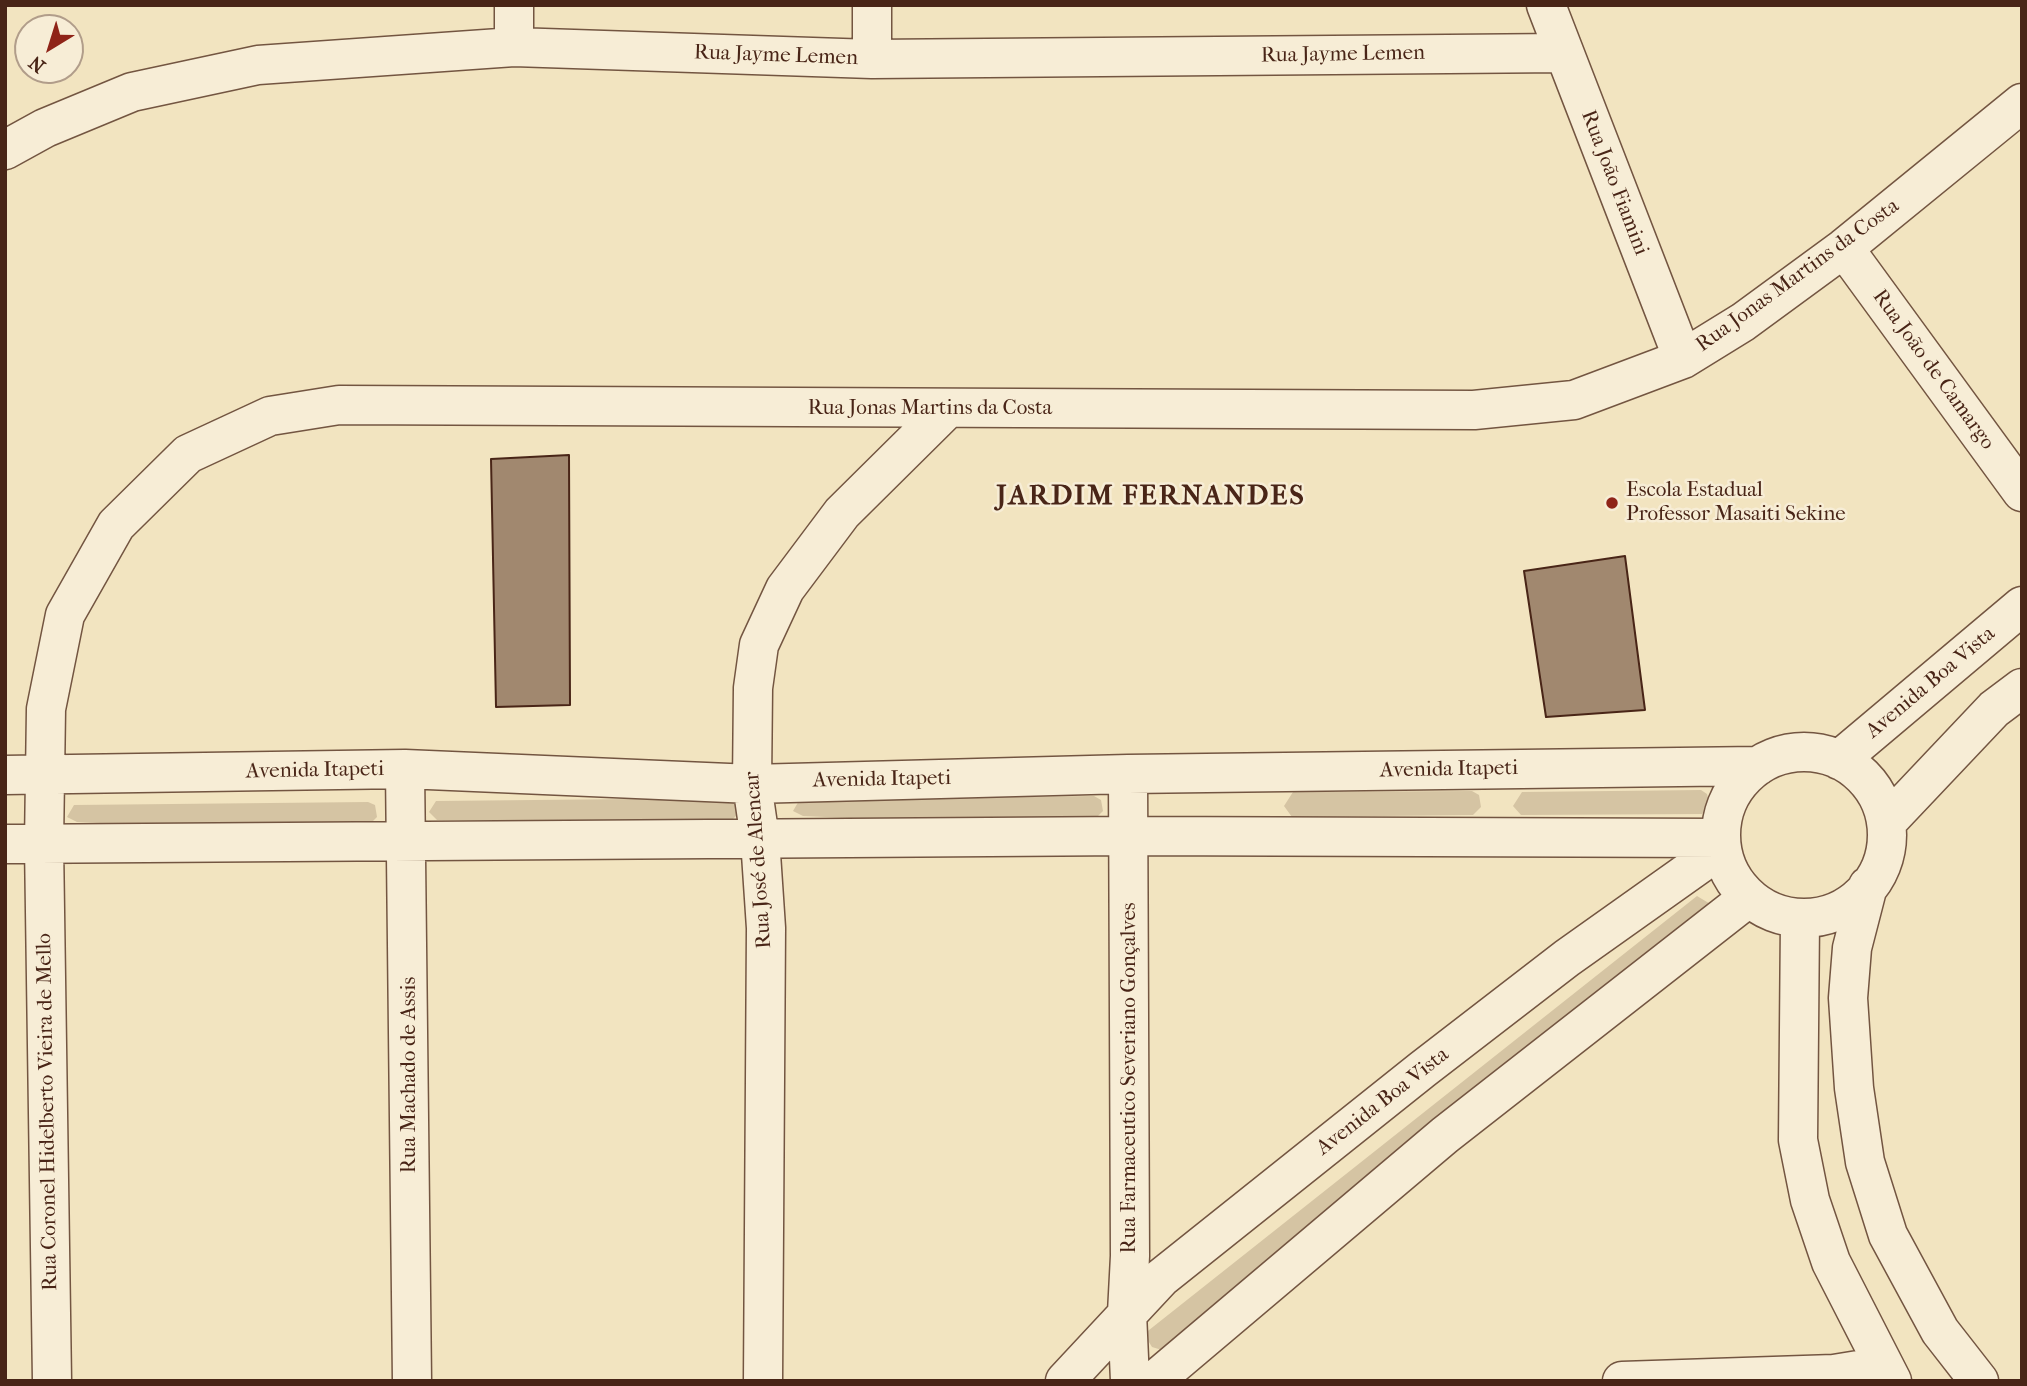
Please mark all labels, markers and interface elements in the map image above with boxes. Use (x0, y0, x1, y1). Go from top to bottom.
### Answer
north arrow (14, 14, 84, 84)
street label: Rua Jayme Lemen (693, 41, 859, 71)
street label: Rua Jayme Lemen (1261, 41, 1425, 69)
text: N (25, 51, 50, 77)
street label: Rua João Fiamini (1575, 107, 1653, 259)
street label: Rua Jonas Martins da Costa (1692, 194, 1904, 358)
street label: Rua João de Camargo (1866, 285, 2000, 455)
street label: Rua Jonas Martins da Costa (808, 396, 1052, 422)
place label: Escola Estadual Professor Masaiti Sekine (1626, 478, 1846, 528)
district label: JARDIM FERNANDES (998, 480, 1304, 514)
marker: Escola Estadual Professor Masaiti Sekine (1604, 495, 1620, 511)
street label: Avenida Boa Vista (1861, 622, 2001, 744)
street label: Avenida Itapeti (1380, 756, 1518, 784)
street label: Avenida Itapeti (246, 757, 384, 785)
street label: Avenida Itapeti (813, 766, 951, 794)
street label: Rua José de Alencar (740, 770, 778, 950)
street label: Rua Farmaceutico Severiano Gonçalves (1117, 902, 1143, 1254)
street label: Rua Coronel Hidelberto Vieira de Mello (32, 933, 64, 1291)
street label: Rua Machado de Assis (397, 977, 423, 1173)
street label: Avenida Boa Vista (1312, 1043, 1454, 1161)

